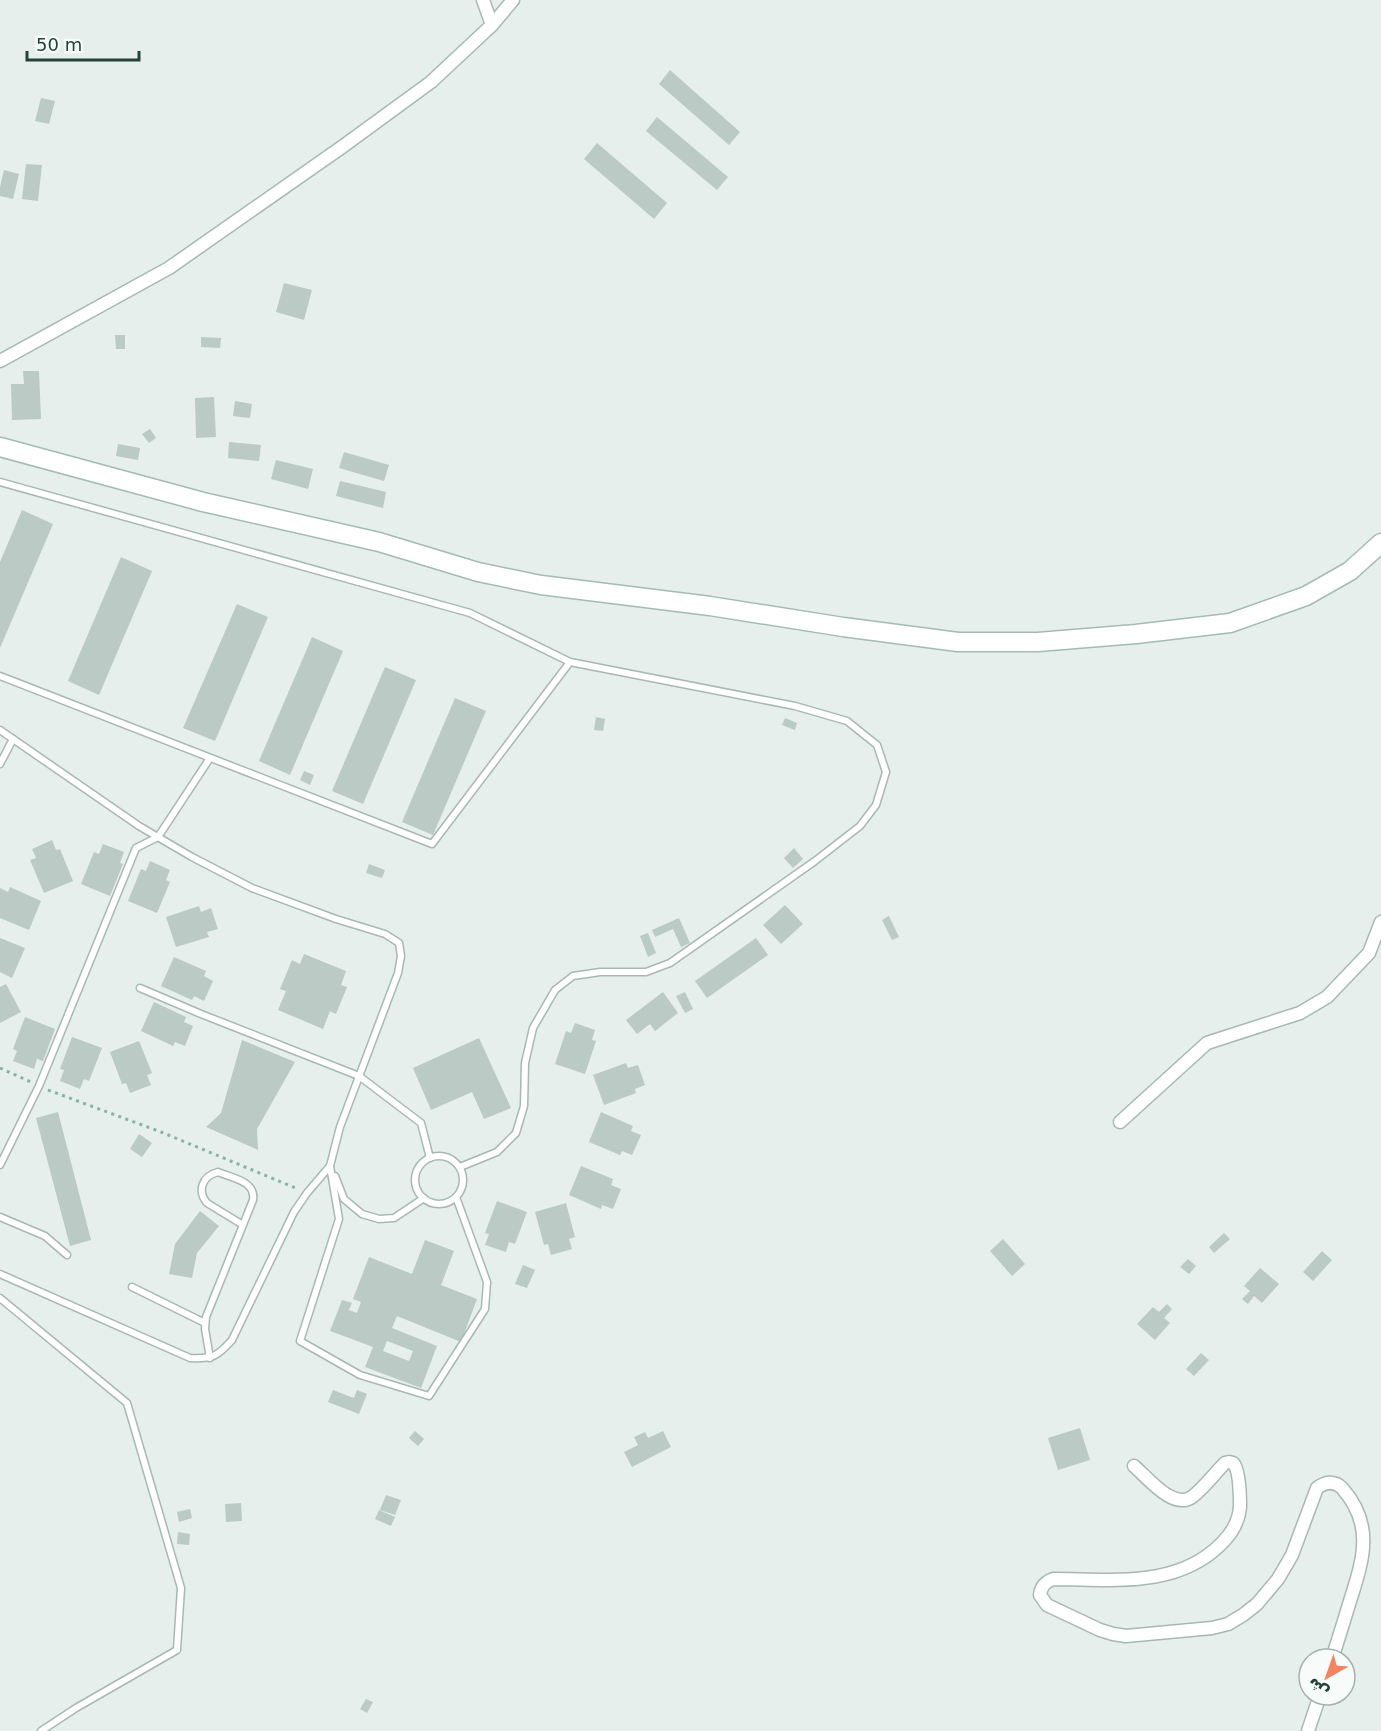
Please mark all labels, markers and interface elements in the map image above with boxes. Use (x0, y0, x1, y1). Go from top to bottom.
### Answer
scale bar (27, 24, 140, 62)
text: 50 m (36, 34, 82, 55)
north arrow (1297, 1647, 1357, 1707)
text: ش (1303, 1674, 1332, 1702)

